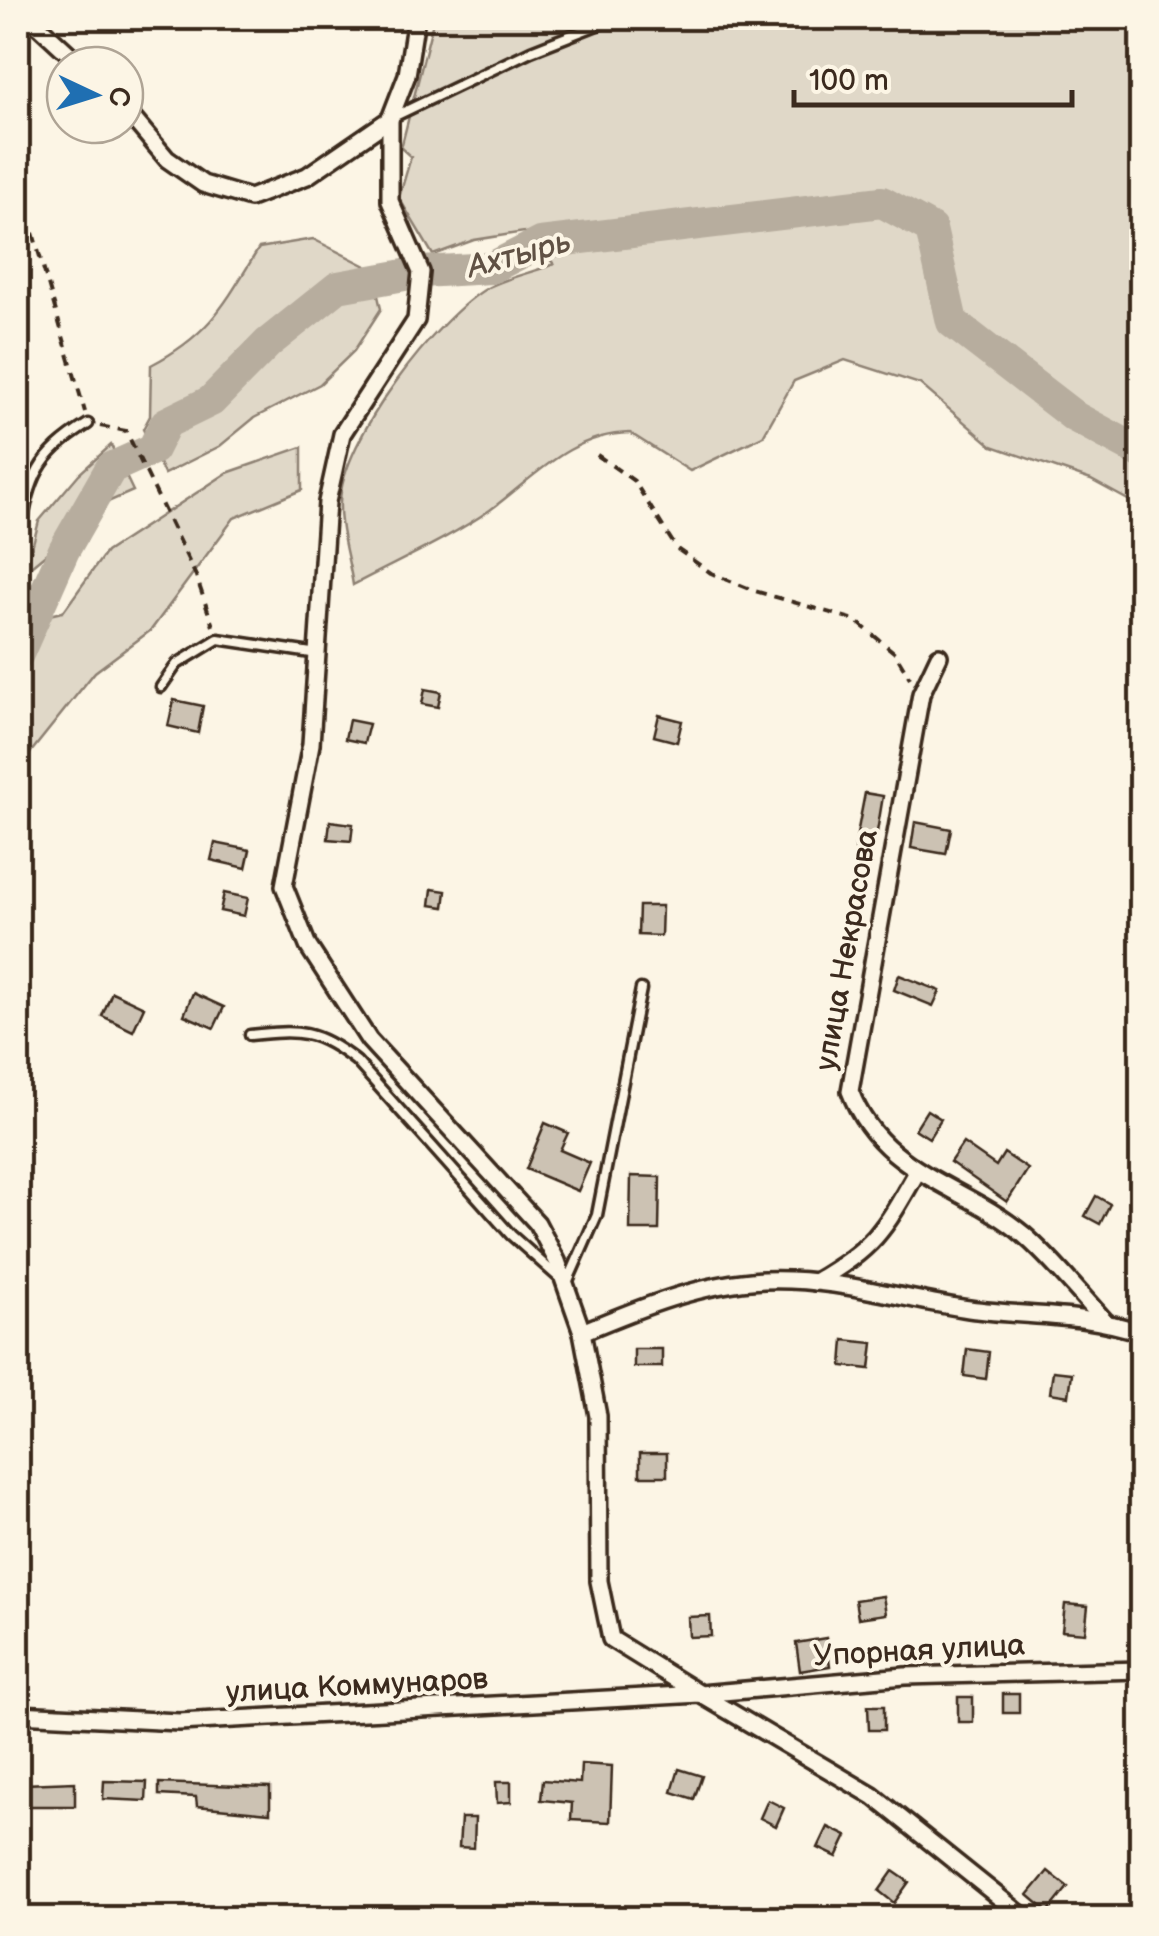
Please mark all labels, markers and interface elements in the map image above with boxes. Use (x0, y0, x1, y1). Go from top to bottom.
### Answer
north arrow (45, 45, 145, 145)
scale bar (794, 45, 1072, 107)
text: 100 m (809, 63, 889, 99)
text: С (101, 86, 136, 108)
water label: Ахтырь (461, 222, 575, 288)
street label: улица Некрасова (808, 826, 886, 1074)
street label: Упорная улица (812, 1627, 1026, 1675)
street label: улица Коммунаров (225, 1661, 489, 1711)

